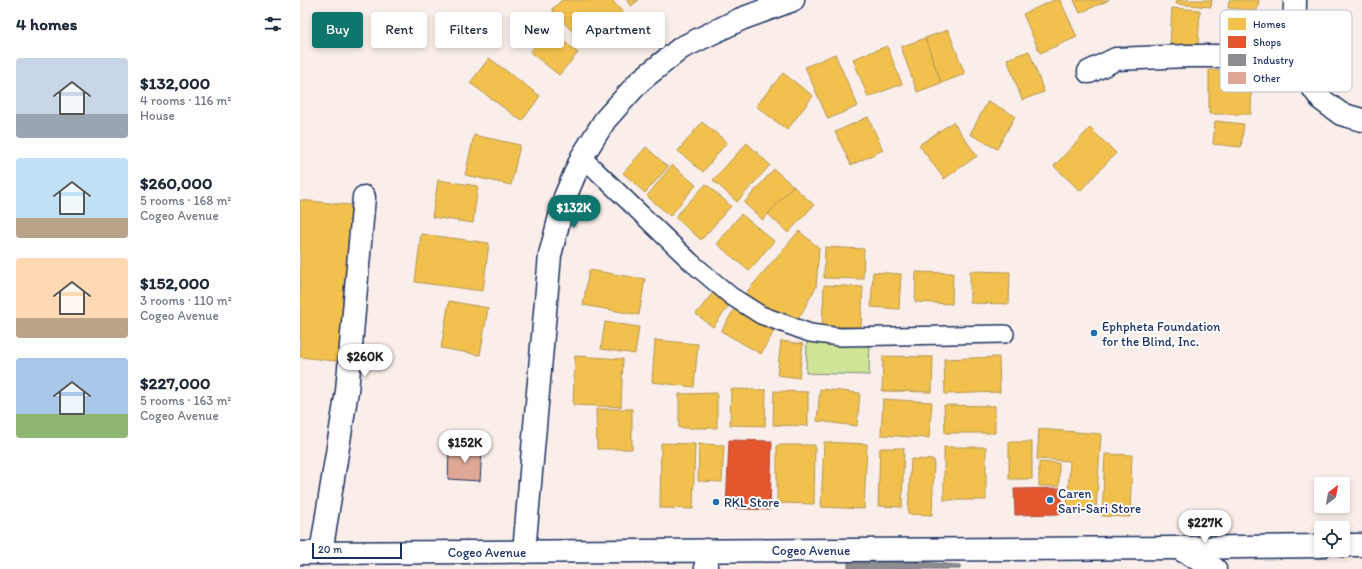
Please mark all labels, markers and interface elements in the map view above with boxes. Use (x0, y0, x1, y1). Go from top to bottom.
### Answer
legend (1220, 10, 1352, 92)
chip: Buy (312, 12, 363, 48)
chip: Rent (371, 12, 427, 48)
chip: Filters (435, 12, 502, 48)
chip: New (510, 12, 564, 48)
chip: Apartment (572, 12, 665, 48)
icon: filters (262, 13, 284, 35)
text: 4 homes (16, 14, 77, 34)
text: Homes (1253, 18, 1286, 31)
text: Shops (1253, 36, 1281, 49)
text: Industry (1253, 54, 1295, 67)
text: Other (1253, 72, 1281, 85)
text: $132,000 (140, 73, 210, 93)
icon: home (48, 74, 96, 122)
text: 4 rooms · 116 m² (140, 93, 231, 108)
text: House (140, 108, 175, 123)
text: $260,000 (140, 173, 212, 193)
icon: home (48, 174, 96, 222)
text: 5 rooms · 168 m² (140, 193, 231, 208)
pin: $132K (546, 195, 602, 229)
text: $132K (557, 200, 591, 215)
text: Cogeo Avenue (140, 208, 219, 223)
text: $152,000 (140, 273, 210, 293)
icon: home (48, 274, 96, 322)
text: 3 rooms · 110 m² (140, 293, 232, 308)
text: Cogeo Avenue (140, 308, 219, 323)
place label: Ephpheta Foundation for the Blind, Inc. (1102, 319, 1221, 349)
marker: Ephpheta Foundation for the Blind, Inc. (1089, 328, 1099, 338)
pin: $260K (337, 344, 393, 378)
text: $260K (347, 349, 383, 364)
text: $227,000 (140, 373, 210, 393)
icon: home (48, 374, 96, 422)
text: 5 rooms · 163 m² (140, 393, 231, 408)
text: Cogeo Avenue (140, 408, 219, 423)
pin: $152K (437, 430, 493, 464)
text: $152K (448, 435, 482, 450)
north arrow (1314, 477, 1350, 513)
map controls (1314, 477, 1350, 557)
place label: Caren Sari-Sari Store (1058, 486, 1141, 516)
place label: RKL Store (724, 495, 779, 510)
marker: Caren Sari-Sari Store (1045, 495, 1055, 505)
marker: RKL Store (711, 497, 721, 507)
pin: $227K (1177, 510, 1233, 544)
text: $227K (1187, 515, 1223, 530)
button: locate (1314, 521, 1350, 557)
scale bar (312, 541, 402, 560)
text: 20 m (318, 543, 342, 556)
street label: Cogeo Avenue (772, 543, 850, 558)
street label: Cogeo Avenue (448, 545, 526, 560)

